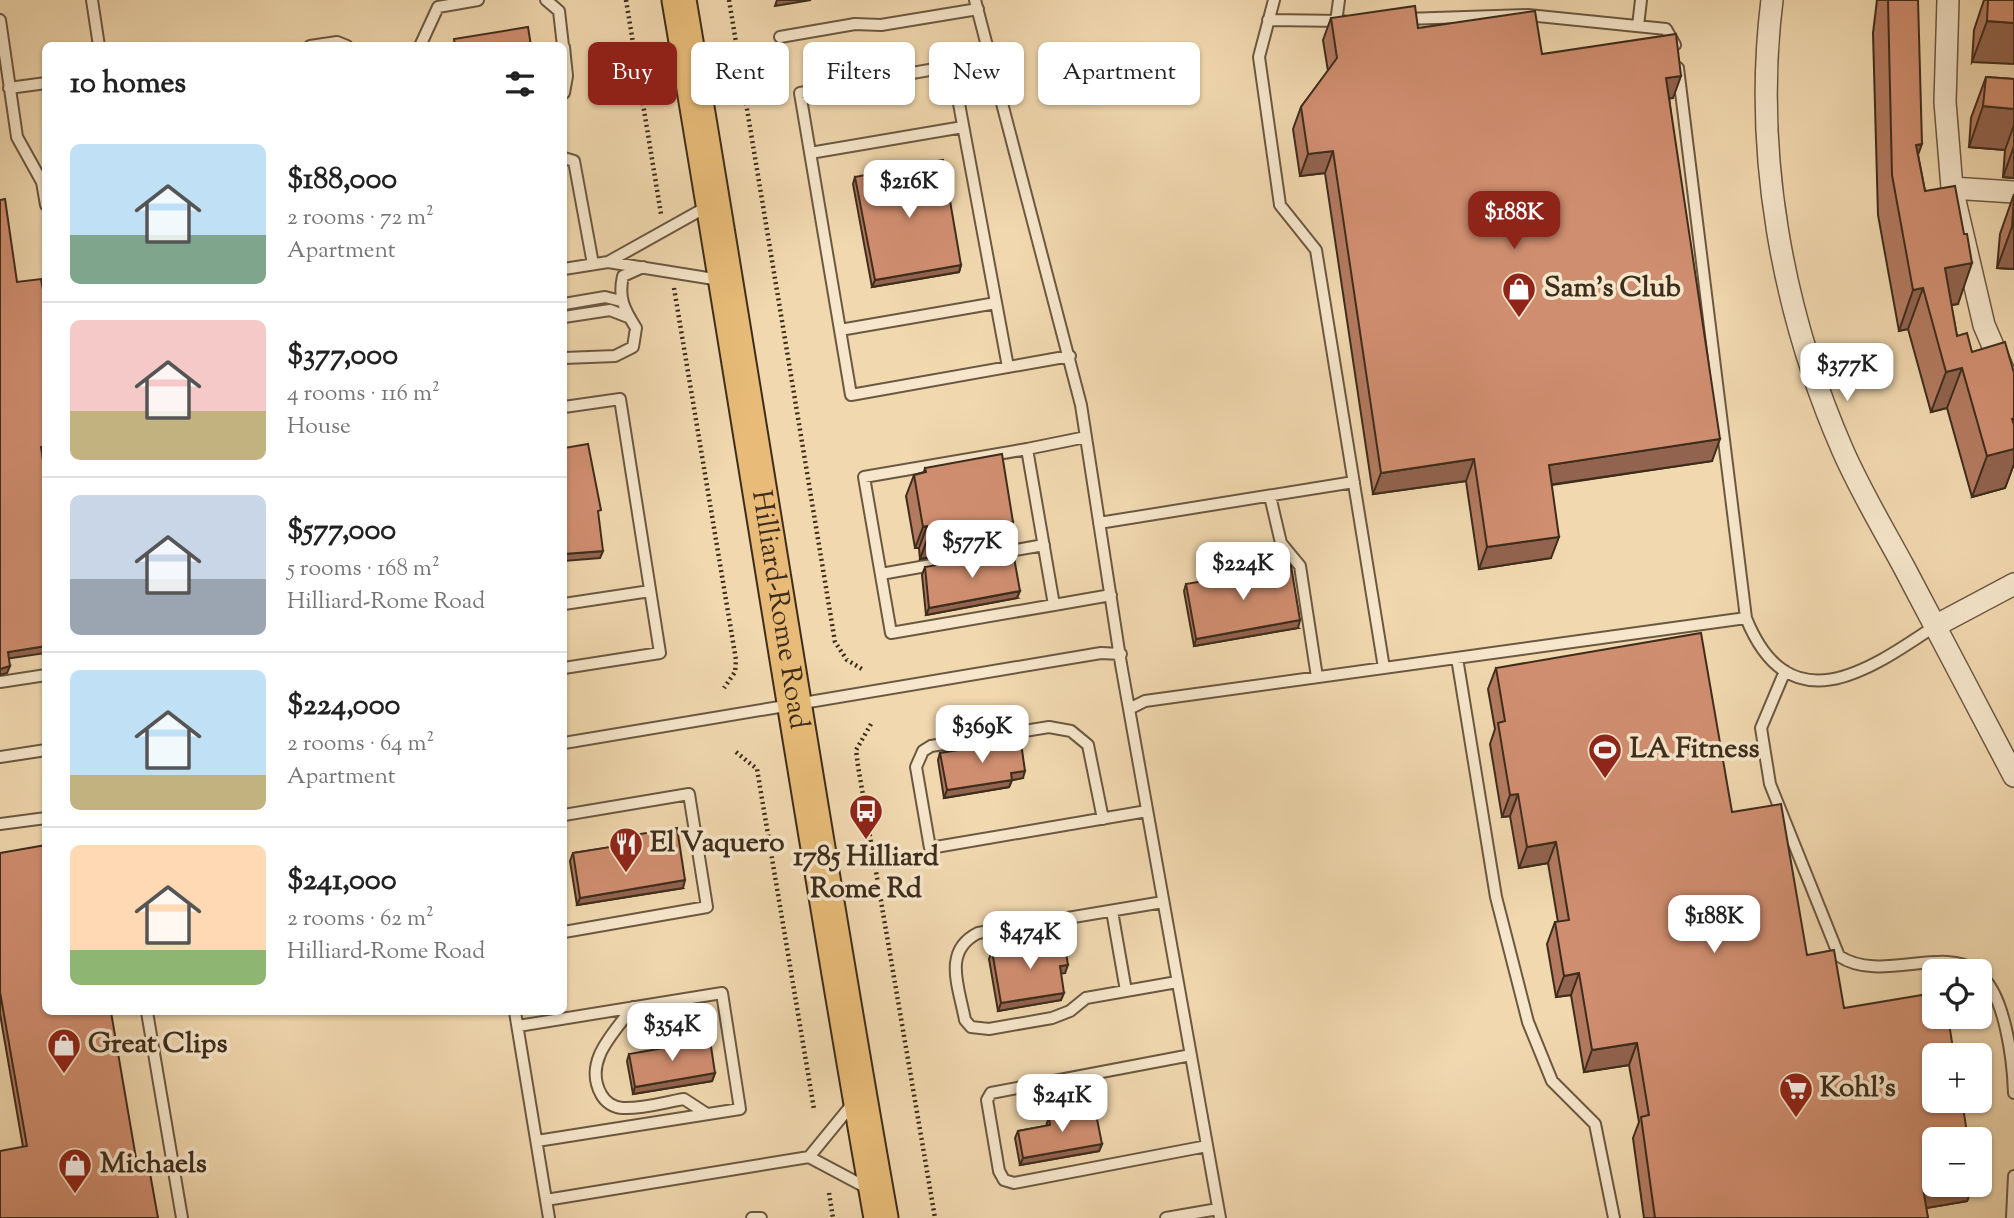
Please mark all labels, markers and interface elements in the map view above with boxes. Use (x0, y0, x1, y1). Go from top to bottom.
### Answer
chip: Buy (588, 42, 677, 105)
chip: Rent (691, 42, 789, 105)
chip: Filters (803, 42, 915, 105)
chip: New (929, 42, 1024, 105)
chip: Apartment (1038, 42, 1200, 105)
text: 10 homes (70, 63, 186, 106)
icon: filters (501, 65, 539, 103)
text: $188,000 (287, 159, 397, 202)
pin: $216K (860, 160, 958, 220)
text: $216K (880, 166, 938, 199)
icon: home (126, 172, 210, 256)
pin: $188K (1465, 191, 1563, 251)
text: $188K (1484, 197, 1544, 230)
text: 2 rooms · 72 m² (287, 202, 434, 235)
text: Apartment (287, 235, 396, 268)
place label: Sam's Club (1544, 269, 1681, 309)
shop icon: Sam's Club (1500, 270, 1538, 319)
text: $377,000 (287, 335, 398, 378)
pin: $377K (1798, 344, 1896, 403)
icon: home (126, 348, 210, 432)
text: $377K (1816, 349, 1878, 382)
text: 4 rooms · 116 m² (287, 378, 440, 411)
text: House (287, 411, 351, 444)
street label: Hilliard-Rome Road (740, 488, 818, 732)
text: $577,000 (287, 510, 396, 553)
pin: $577K (923, 520, 1021, 580)
icon: home (126, 523, 210, 607)
text: $577K (942, 526, 1002, 559)
pin: $224K (1194, 542, 1292, 602)
text: $224K (1212, 548, 1274, 581)
text: 5 rooms · 168 m² (287, 553, 440, 586)
text: Hilliard-Rome Road (287, 586, 485, 619)
text: $224,000 (287, 685, 400, 728)
icon: home (126, 698, 210, 782)
pin: $369K (933, 706, 1031, 765)
text: $369K (952, 711, 1012, 744)
text: 2 rooms · 64 m² (287, 728, 434, 761)
place label: LA Fitness (1630, 730, 1759, 770)
sports icon: LA Fitness (1586, 731, 1624, 780)
text: Apartment (287, 761, 396, 794)
bus stop icon: 1785 Hilliard Rome Rd (847, 792, 885, 841)
place label: El Vaquero (650, 824, 785, 864)
restaurant icon: El Vaquero (607, 825, 645, 874)
place label: 1785 Hilliard Rome Rd (793, 838, 939, 910)
text: $241,000 (287, 860, 397, 903)
icon: home (126, 873, 210, 957)
pin: $188K (1665, 895, 1763, 955)
text: $188K (1684, 901, 1744, 934)
text: 2 rooms · 62 m² (287, 903, 434, 936)
pin: $474K (981, 912, 1079, 971)
text: $474K (999, 917, 1061, 950)
text: Hilliard-Rome Road (287, 936, 485, 969)
map controls (1922, 959, 1992, 1197)
button: locate (1922, 959, 1992, 1029)
pin: $354K (623, 1004, 721, 1063)
text: $354K (643, 1009, 701, 1042)
place label: Great Clips (88, 1025, 227, 1065)
shop icon: Great Clips (45, 1026, 83, 1075)
button: + (1922, 1043, 1992, 1113)
place label: Kohl's (1820, 1069, 1896, 1109)
supermarket icon: Kohl's (1777, 1070, 1815, 1119)
pin: $241K (1013, 1074, 1111, 1134)
text: $241K (1032, 1080, 1092, 1113)
button: − (1922, 1127, 1992, 1197)
place label: Michaels (100, 1145, 207, 1185)
shop icon: Michaels (56, 1146, 94, 1195)

